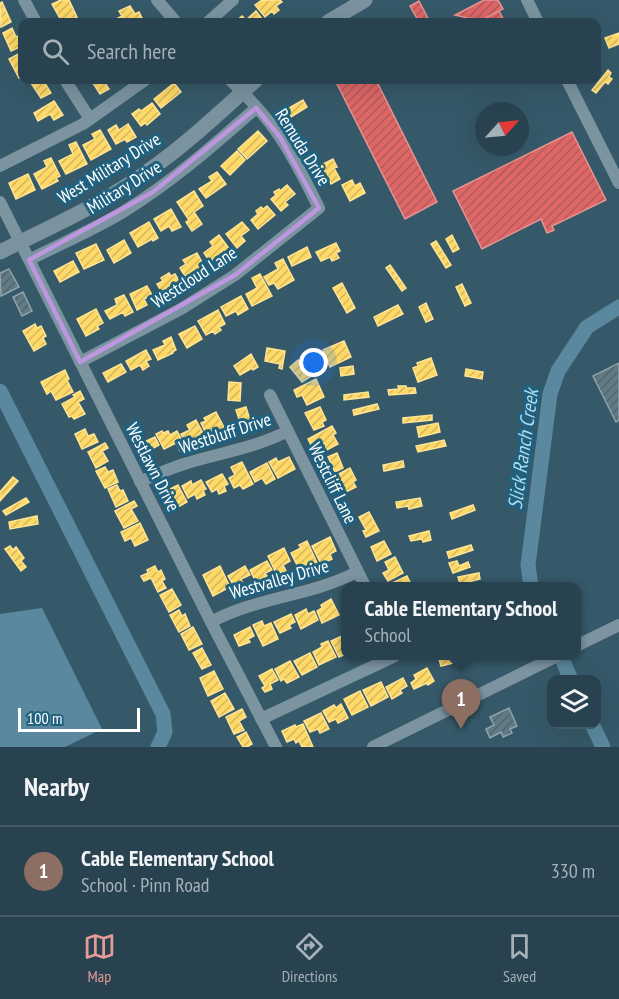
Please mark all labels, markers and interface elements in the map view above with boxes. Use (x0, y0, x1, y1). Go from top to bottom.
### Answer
search box (18, 18, 601, 84)
icon: search (39, 35, 72, 68)
text: Search here (87, 37, 176, 65)
north arrow (475, 102, 529, 156)
street label: Remuda Drive (270, 104, 336, 190)
street label: West Military Drive (53, 128, 165, 208)
street label: Military Drive (83, 156, 165, 218)
street label: Westcloud Lane (147, 241, 241, 313)
your location (299, 348, 328, 377)
water label: Slick Ranch Creek (502, 385, 545, 511)
street label: Westbluff Drive (176, 407, 274, 459)
street label: Westlawn Drive (121, 419, 185, 515)
street label: Westcliff Lane (304, 439, 362, 527)
street label: Westvalley Drive (227, 554, 331, 604)
popup (341, 582, 581, 660)
text: Cable Elementary School (365, 594, 557, 622)
text: School (365, 622, 411, 648)
map controls (547, 675, 601, 729)
button: layers (547, 675, 601, 729)
pin: 1 (442, 680, 480, 729)
scale bar (18, 705, 140, 732)
text: 100 m (27, 708, 62, 728)
text: Nearby (24, 770, 89, 803)
text: Cable Elementary School (81, 844, 274, 872)
text: 1 (39, 858, 48, 884)
text: 330 m (551, 858, 595, 884)
text: School · Pinn Road (81, 872, 209, 898)
tab: Map (83, 930, 116, 986)
tab: Directions (282, 930, 337, 986)
tab: Saved (503, 930, 536, 986)

